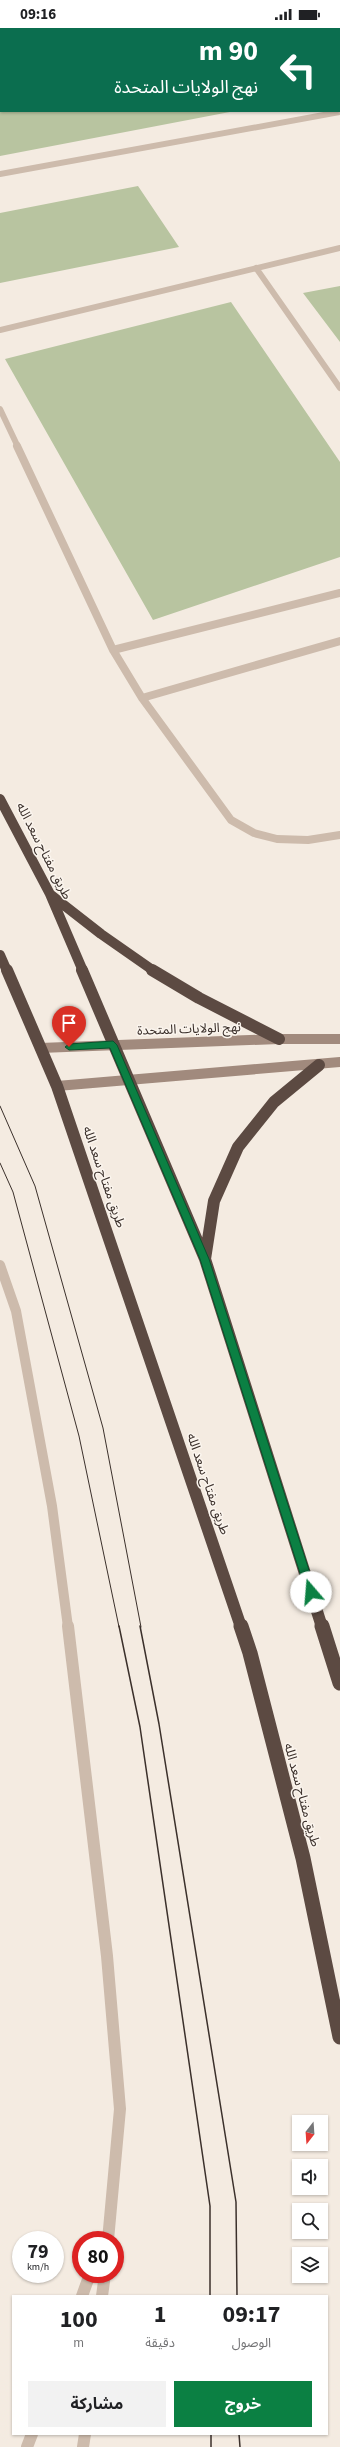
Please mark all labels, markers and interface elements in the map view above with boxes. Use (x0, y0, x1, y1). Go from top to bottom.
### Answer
text: 09:16 (20, 4, 56, 25)
text: 90 m (199, 31, 258, 71)
icon: left (272, 44, 324, 96)
text: نهج الولايات المتحدة (114, 75, 258, 100)
street label: طريق مفتاح سعد الله (11, 799, 76, 903)
pin (52, 1006, 86, 1047)
icon: arrive (58, 1012, 80, 1034)
street label: نهج الولايات المتحدة (137, 1018, 241, 1041)
street label: طريق مفتاح سعد الله (77, 1124, 130, 1231)
street label: طريق مفتاح سعد الله (181, 1431, 234, 1538)
position arrow (290, 1571, 332, 1613)
street label: طريق مفتاح سعد الله (279, 1741, 325, 1849)
north arrow (292, 2115, 328, 2151)
map controls (292, 2115, 328, 2283)
button: sound (292, 2159, 328, 2195)
button: search (292, 2203, 328, 2239)
speed limit sign: 80 (72, 2231, 124, 2283)
text: 79 (27, 2238, 49, 2266)
button: layers (292, 2247, 328, 2283)
text: km/h (27, 2260, 49, 2274)
text: 1 (154, 2297, 166, 2332)
text: 09:17 (223, 2297, 280, 2332)
text: 100 (60, 2302, 98, 2337)
text: m (73, 2334, 84, 2352)
text: دقيقة (145, 2334, 175, 2352)
text: الوصول (232, 2334, 271, 2352)
button: مشاركة (28, 2381, 166, 2427)
button: خروج (174, 2381, 312, 2427)

